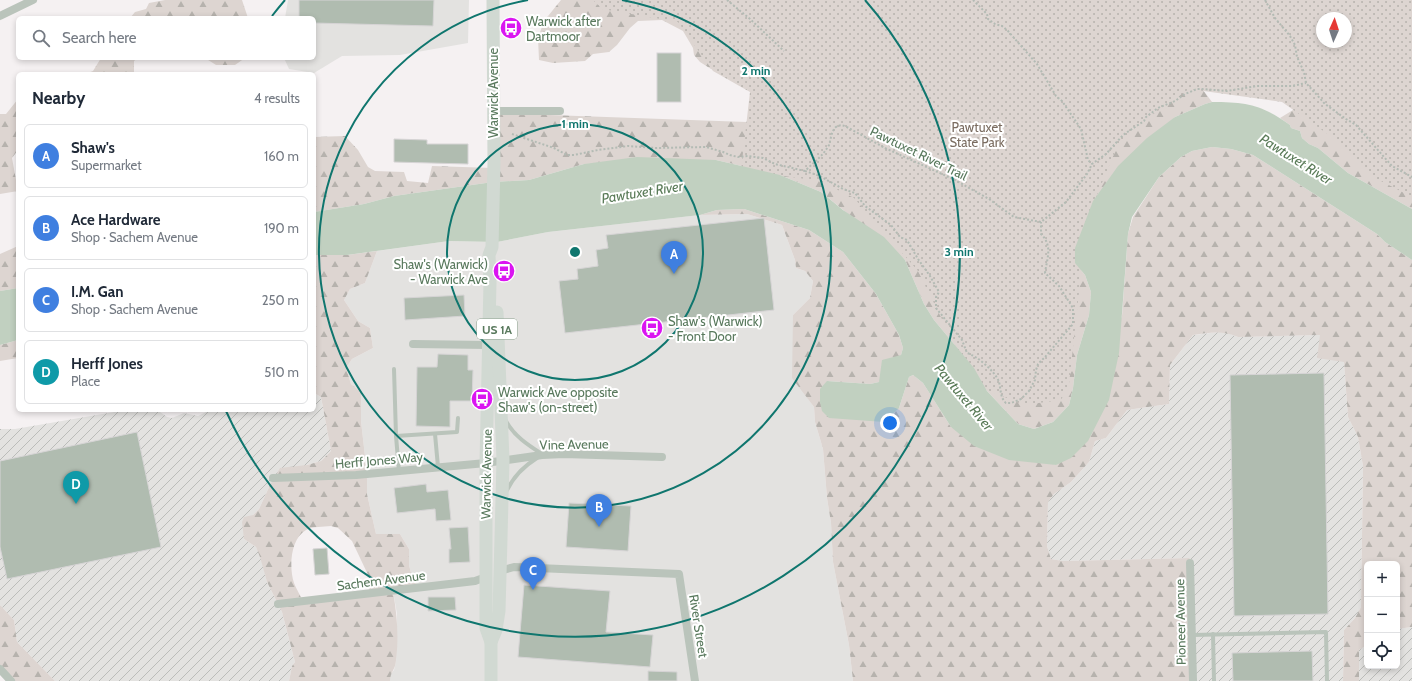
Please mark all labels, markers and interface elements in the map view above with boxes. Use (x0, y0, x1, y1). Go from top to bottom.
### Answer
north arrow (1316, 12, 1352, 48)
place label: Warwick after Dartmoor (526, 13, 601, 44)
bus stop icon: Warwick after Dartmoor (498, 15, 524, 41)
search box (16, 16, 316, 60)
icon: search (30, 27, 52, 49)
text: Search here (62, 29, 137, 47)
street label: Warwick Avenue (485, 48, 501, 138)
text: 2 min (742, 63, 770, 78)
text: Nearby (32, 88, 85, 108)
text: 4 results (254, 90, 300, 106)
text: 1 min (561, 116, 589, 131)
park label: Pawtuxet State Park (949, 119, 1005, 150)
street label: Pawtuxet River Trail (868, 123, 970, 183)
water label: Pawtuxet River (1256, 130, 1336, 189)
text: Shaw's (71, 139, 115, 157)
text: A (42, 148, 50, 164)
text: 160 m (264, 148, 299, 164)
text: Supermarket (71, 157, 142, 173)
water label: Pawtuxet River (600, 177, 685, 207)
text: Ace Hardware (71, 211, 161, 229)
text: B (42, 220, 50, 236)
text: 190 m (264, 220, 299, 236)
text: Shop · Sachem Avenue (71, 229, 198, 245)
pin: A (661, 241, 687, 274)
text: 3 min (944, 244, 974, 259)
centre of rings (568, 245, 582, 259)
place label: Shaw's (Warwick) - Warwick Ave (393, 256, 488, 287)
bus stop icon: Shaw's (Warwick) - Warwick Ave (491, 258, 517, 284)
text: I.M. Gan (71, 283, 123, 301)
text: C (42, 292, 50, 308)
text: 250 m (262, 292, 299, 308)
text: Shop · Sachem Avenue (71, 301, 198, 317)
place label: Shaw's (Warwick) - Front Door (668, 313, 763, 344)
bus stop icon: Shaw's (Warwick) - Front Door (639, 315, 665, 341)
road number: US 1A (477, 319, 517, 339)
text: Herff Jones (71, 355, 143, 373)
water label: Pawtuxet River (931, 360, 998, 435)
text: D (41, 364, 51, 380)
text: 510 m (264, 364, 299, 380)
text: Place (71, 373, 100, 389)
place label: Warwick Ave opposite Shaw's (on-street) (498, 384, 619, 415)
bus stop icon: Warwick Ave opposite Shaw's (on-street) (469, 386, 495, 412)
your location (880, 413, 900, 433)
street label: Warwick Avenue (477, 428, 495, 519)
street label: Vine Avenue (539, 435, 609, 453)
street label: Herff Jones Way (334, 448, 424, 472)
pin: D (63, 471, 89, 504)
pin: B (586, 494, 612, 527)
pin: C (520, 557, 546, 590)
map controls (1364, 561, 1400, 669)
button: + (1364, 561, 1400, 597)
street label: Sachem Avenue (336, 567, 426, 593)
street label: Pioneer Avenue (1171, 578, 1189, 665)
street label: River Street (686, 593, 712, 659)
button: − (1364, 597, 1400, 633)
button: locate (1364, 633, 1400, 669)

